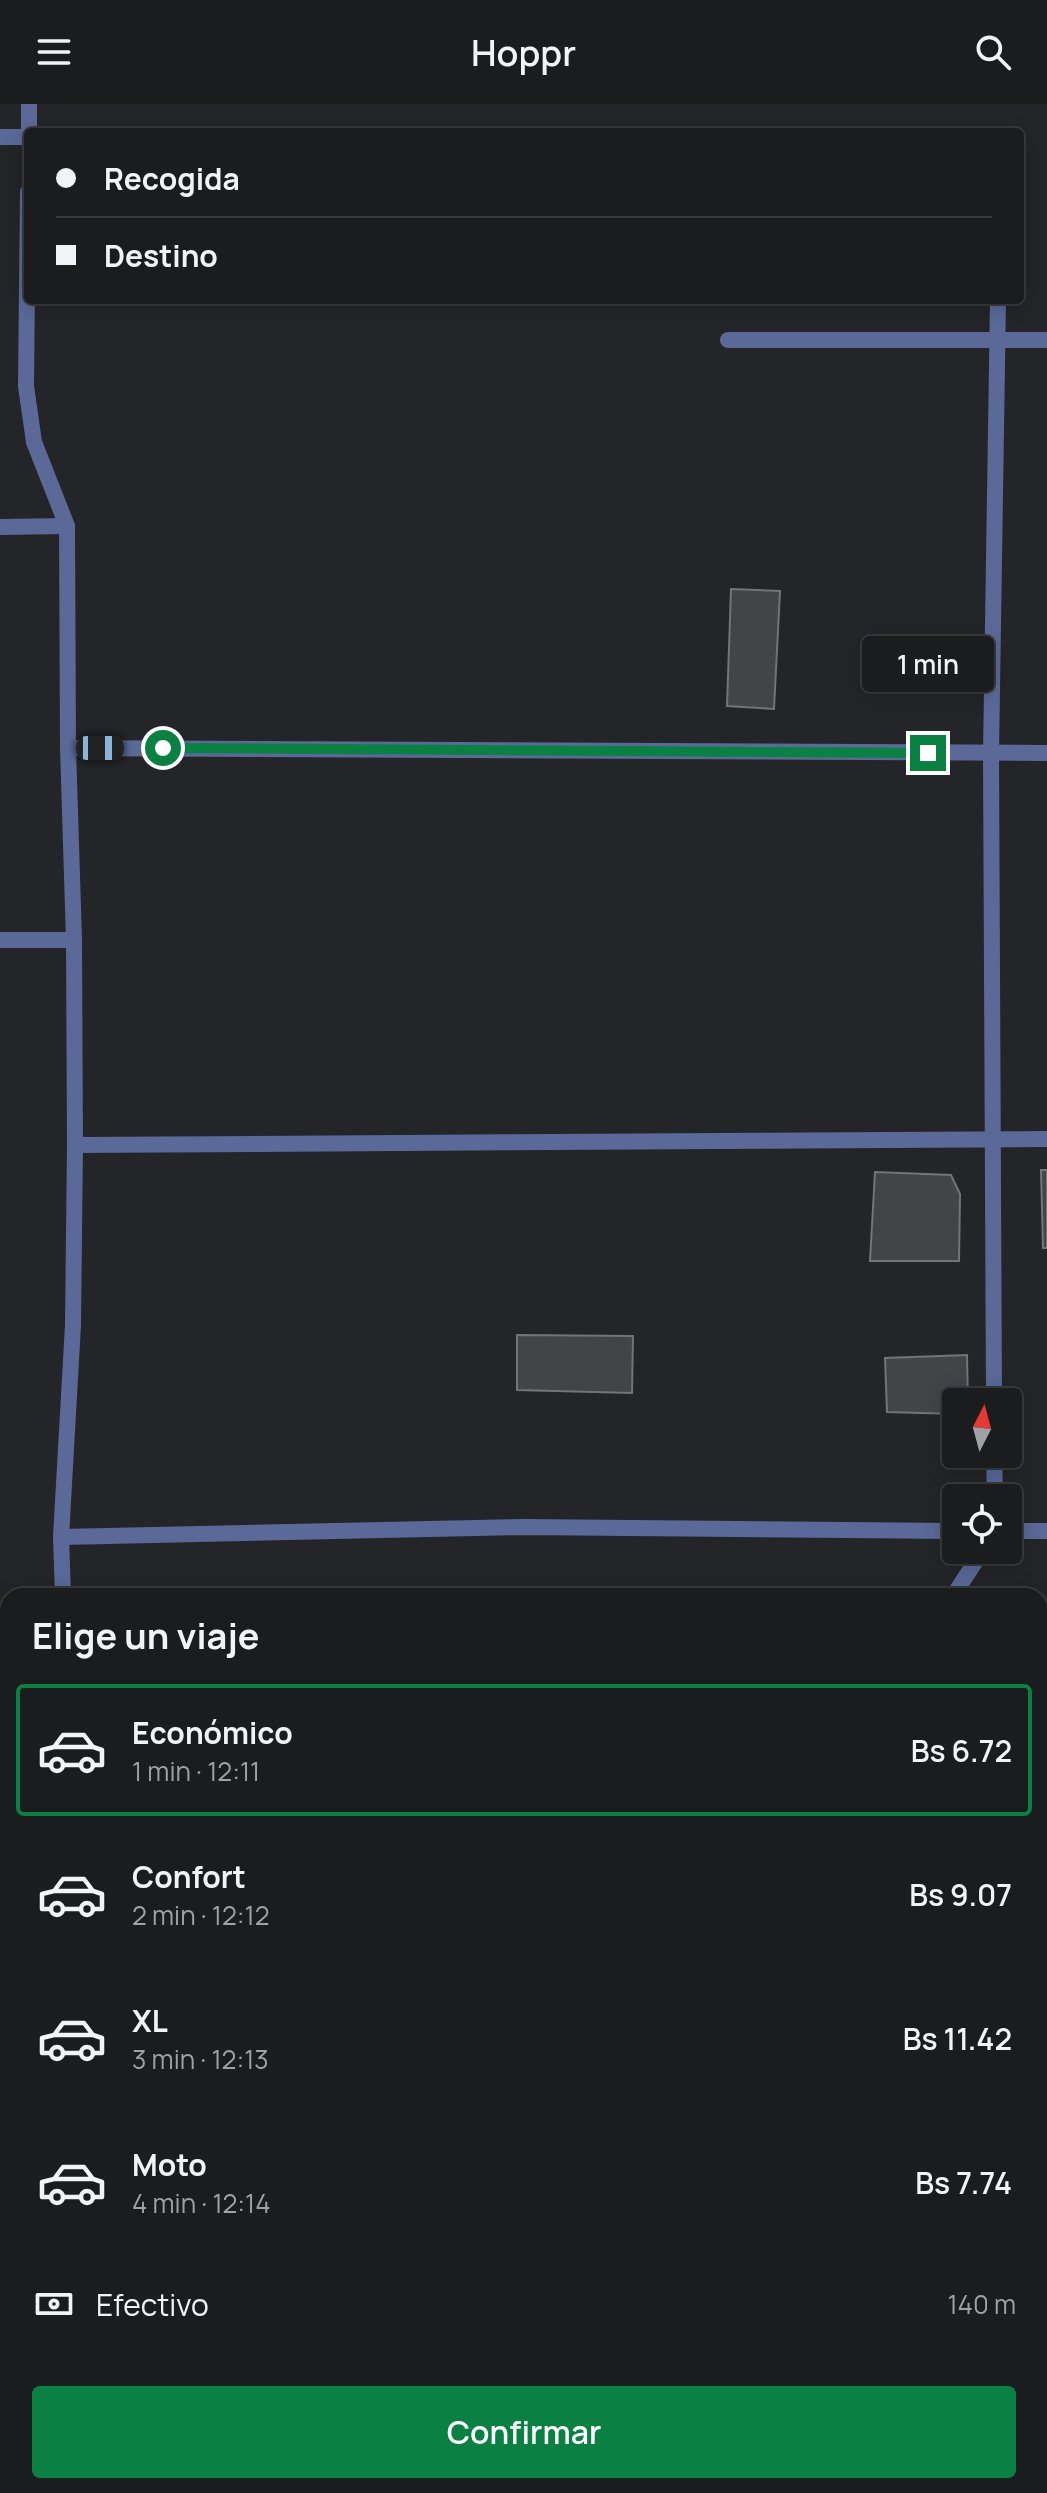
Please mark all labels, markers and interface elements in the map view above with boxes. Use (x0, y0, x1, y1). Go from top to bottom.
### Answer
text: Hoppr (471, 28, 576, 77)
icon: menu (32, 30, 76, 74)
icon: search (971, 30, 1015, 74)
text: Recogida (104, 158, 240, 199)
text: Destino (104, 235, 218, 276)
callout: 1 min (862, 637, 994, 693)
text: 1 min (897, 646, 959, 682)
route start (145, 730, 181, 766)
route end (910, 735, 946, 771)
car (76, 736, 124, 760)
north arrow (942, 1388, 1022, 1468)
map controls (942, 1388, 1022, 1564)
button: locate (942, 1484, 1022, 1564)
text: Elige un viaje (32, 1611, 259, 1660)
text: Económico (132, 1712, 293, 1753)
icon: car (36, 1714, 108, 1786)
text: Bs 6.72 (911, 1730, 1012, 1771)
text: 1 min · 12:11 (132, 1753, 260, 1789)
text: Confort (132, 1856, 246, 1897)
icon: car (36, 1858, 108, 1930)
text: Bs 9.07 (909, 1874, 1012, 1915)
text: 2 min · 12:12 (132, 1897, 270, 1933)
text: XL (132, 2000, 168, 2041)
icon: car (36, 2002, 108, 2074)
text: Bs 11.42 (903, 2018, 1012, 2059)
text: 3 min · 12:13 (132, 2041, 269, 2077)
text: Moto (132, 2144, 207, 2185)
icon: car (36, 2146, 108, 2218)
text: Bs 7.74 (915, 2162, 1012, 2203)
text: 4 min · 12:14 (132, 2185, 271, 2221)
icon: cash (32, 2282, 76, 2326)
text: Efectivo (96, 2284, 209, 2325)
text: 140 m (947, 2286, 1016, 2322)
button: Confirmar (32, 2386, 1016, 2478)

